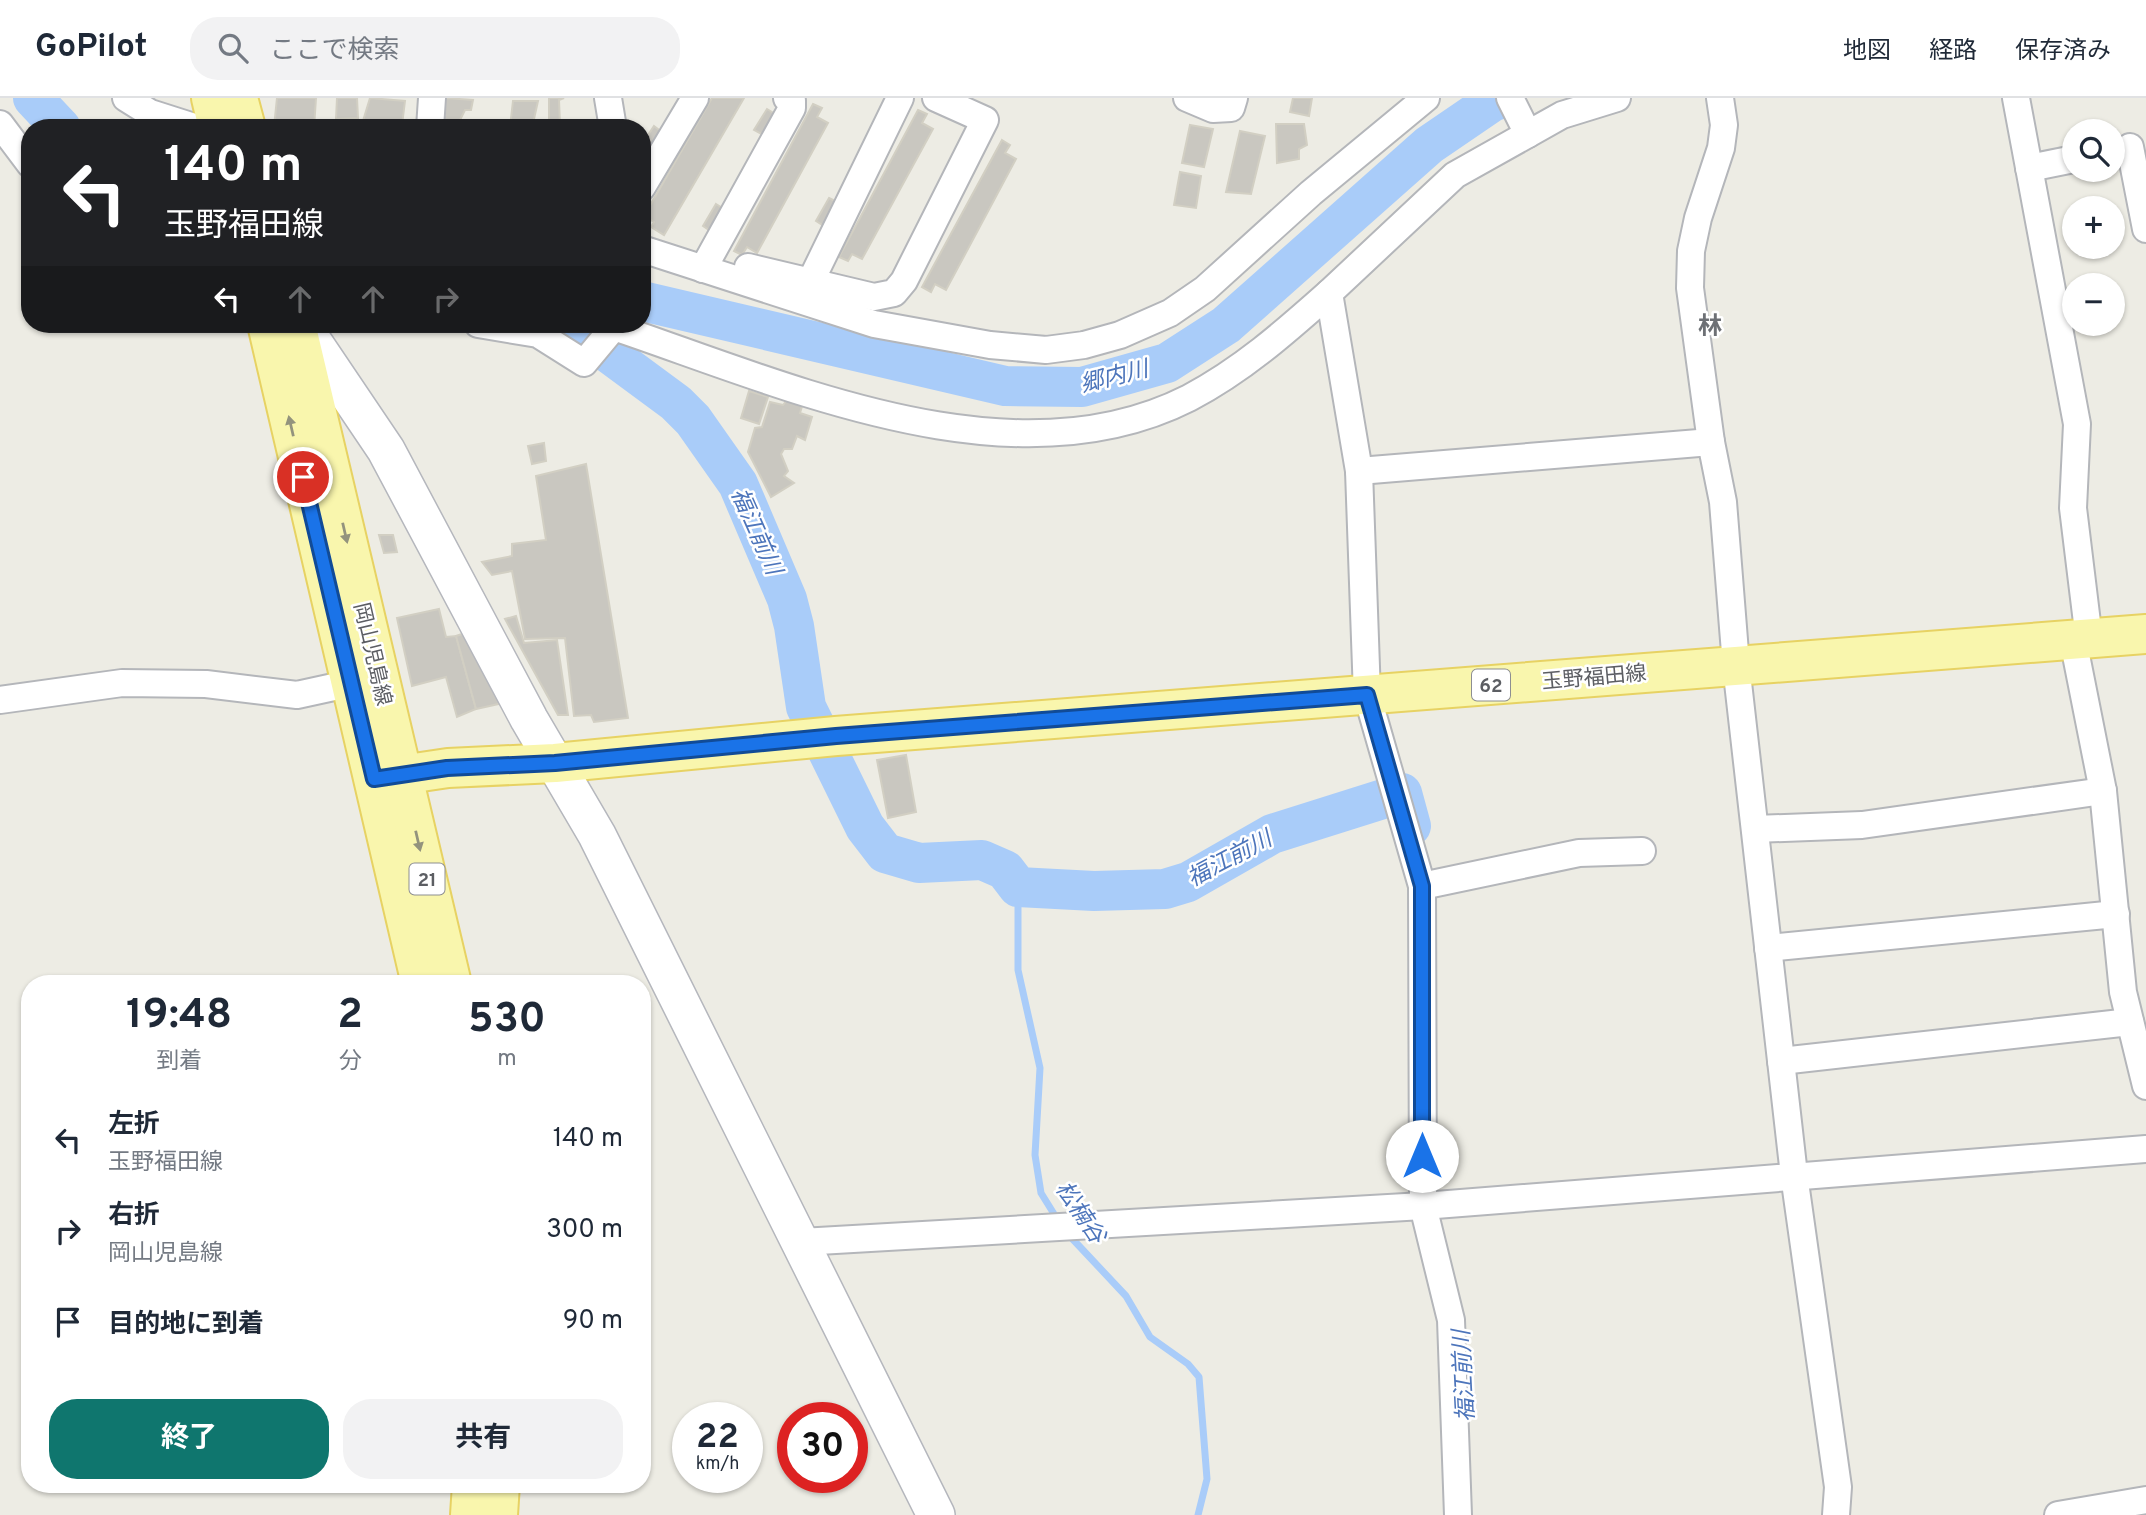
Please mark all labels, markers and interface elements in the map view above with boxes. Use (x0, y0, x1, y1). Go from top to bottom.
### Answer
search box (190, 17, 680, 80)
text: GoPilot (35, 27, 148, 69)
icon: search (214, 29, 252, 67)
text: ここで検索 (270, 35, 400, 68)
text: 地図 (1843, 37, 1891, 67)
text: 経路 (1929, 37, 1977, 67)
text: 保存済み (2015, 37, 2111, 67)
map controls (2062, 119, 2125, 336)
button: search (2062, 119, 2125, 182)
text: 140 m (164, 137, 303, 199)
icon: left (49, 147, 140, 238)
button: + (2062, 196, 2125, 259)
text: 玉野福田線 (164, 207, 324, 247)
button: − (2062, 273, 2125, 336)
icon: left (208, 280, 246, 318)
icon: ahead (281, 280, 319, 318)
icon: ahead (354, 280, 392, 318)
icon: right (427, 280, 465, 318)
district label: 林 (1698, 313, 1722, 343)
water label: 郷内川 (1078, 355, 1154, 401)
one-way arrow (285, 415, 296, 437)
pin (273, 447, 333, 507)
icon: arrive (284, 458, 322, 496)
water label: 福江前川 (723, 484, 788, 583)
one-way arrow (340, 522, 351, 544)
street label: 岡山児島線 (347, 600, 397, 709)
street label: 玉野福田線 (1541, 660, 1648, 697)
road number: 62 (1472, 670, 1510, 700)
water label: 福江前川 (1183, 824, 1280, 895)
one-way arrow (413, 830, 424, 852)
road number: 21 (410, 864, 444, 894)
text: 19:48 (126, 990, 232, 1043)
text: 2 (337, 990, 363, 1043)
text: 530 (468, 994, 546, 1047)
text: m (497, 1045, 517, 1074)
text: 到着 (156, 1048, 202, 1077)
text: 分 (339, 1048, 362, 1077)
text: 左折 (108, 1109, 160, 1142)
position arrow (1385, 1119, 1459, 1193)
icon: left (49, 1121, 87, 1159)
text: 140 m (553, 1123, 623, 1156)
text: 玉野福田線 (108, 1149, 223, 1178)
water label: 松楠谷 (1048, 1177, 1111, 1252)
text: 右折 (108, 1200, 160, 1233)
icon: right (49, 1212, 87, 1250)
text: 300 m (546, 1214, 623, 1247)
text: 岡山児島線 (108, 1240, 223, 1269)
icon: arrive (49, 1303, 87, 1341)
text: 90 m (563, 1305, 623, 1338)
text: 目的地に到着 (108, 1309, 264, 1342)
water label: 福江前川 (1448, 1326, 1482, 1423)
button: 終了 (49, 1399, 329, 1479)
button: 共有 (343, 1399, 623, 1479)
speed limit sign: 30 (777, 1402, 868, 1493)
text: 22 (696, 1416, 739, 1460)
text: km/h (696, 1453, 739, 1476)

